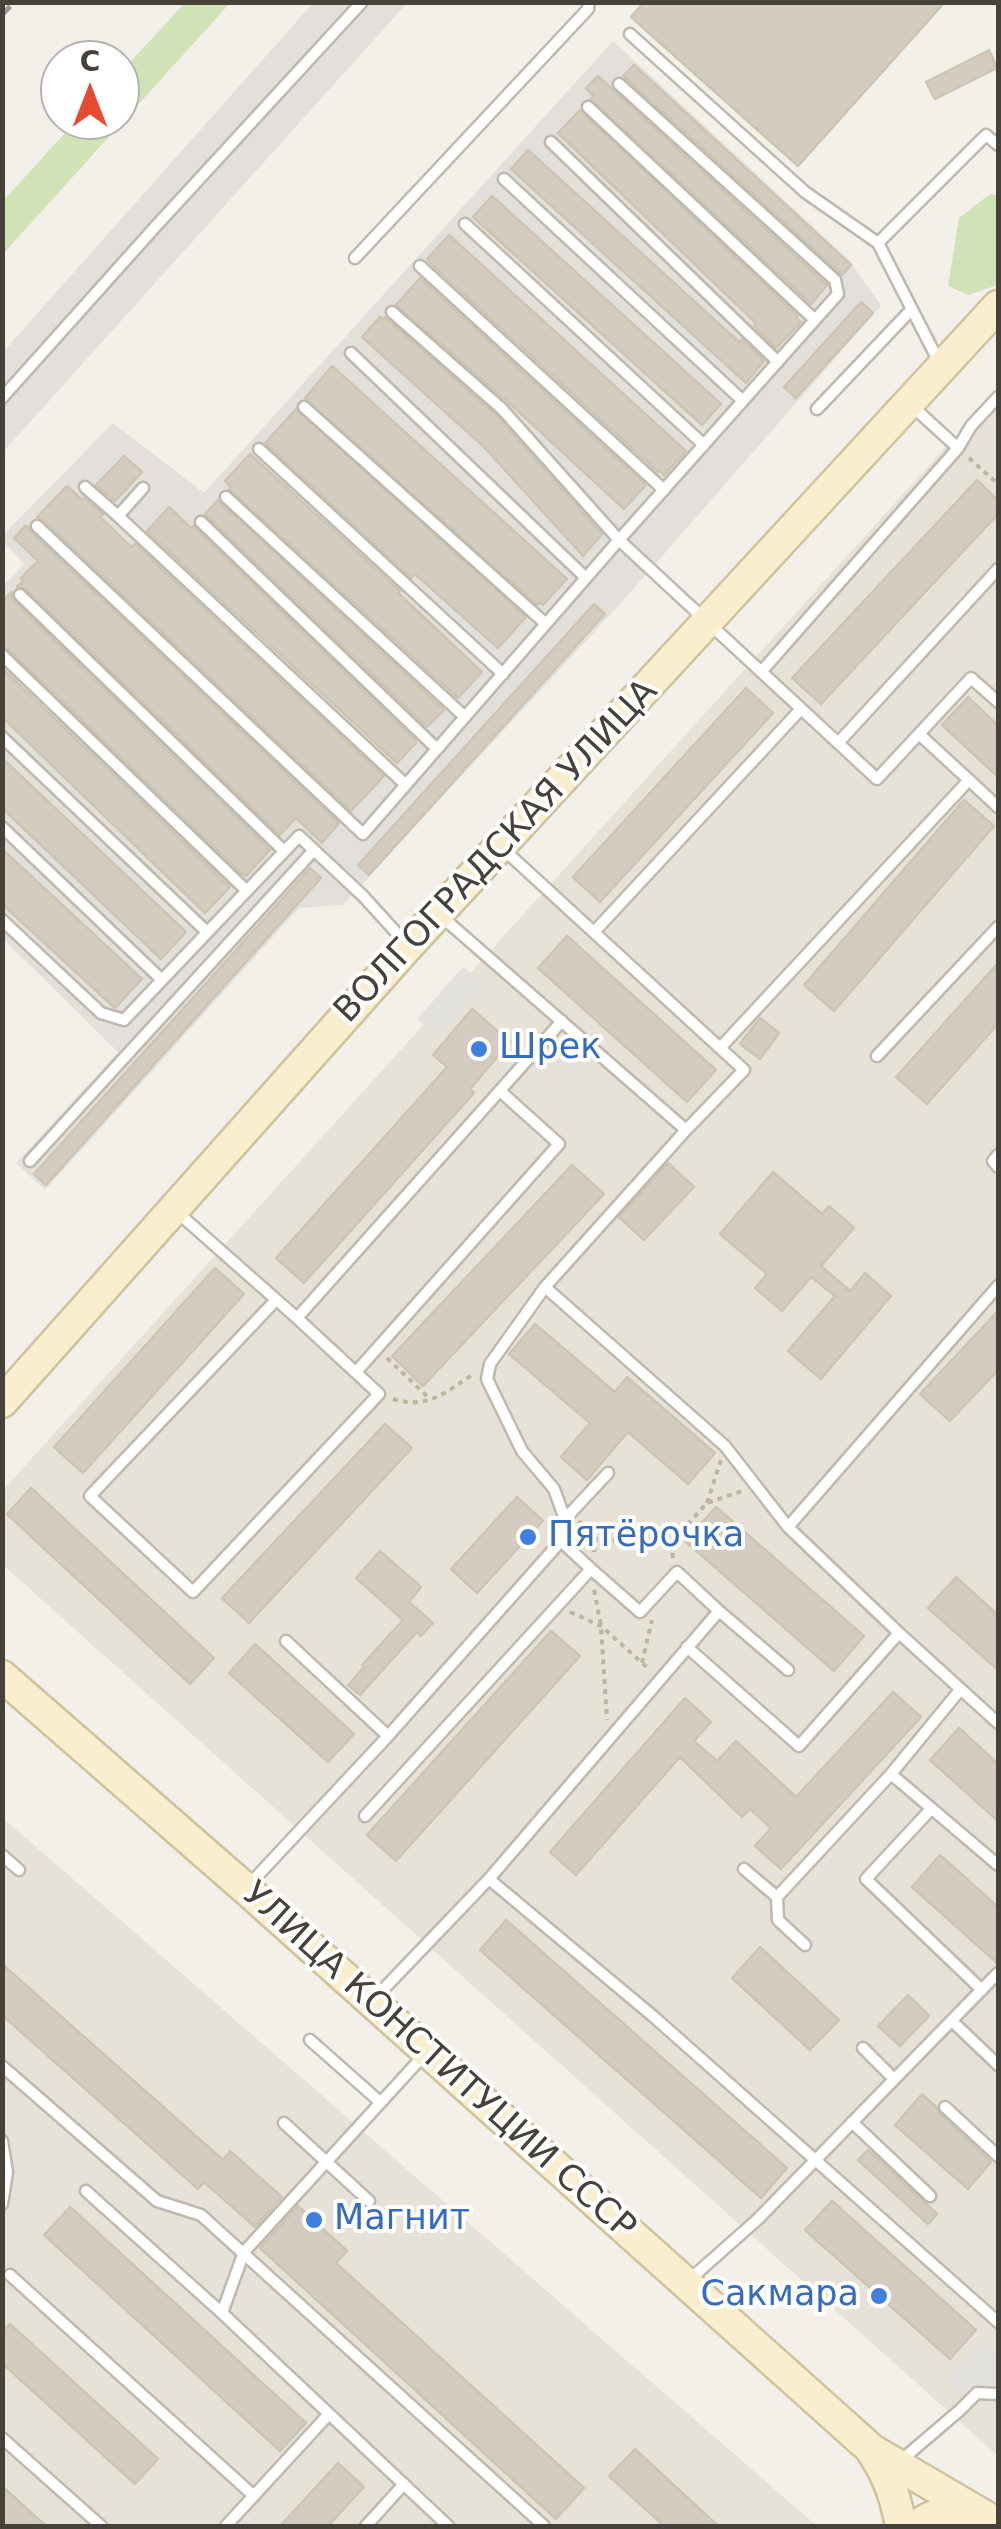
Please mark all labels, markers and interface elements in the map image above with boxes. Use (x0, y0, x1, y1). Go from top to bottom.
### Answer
north arrow (40, 40, 140, 140)
text: С (80, 45, 100, 78)
street label: ВОЛГОГРАДСКАЯ УЛИЦА (327, 672, 667, 1032)
place label: Шрек (499, 1028, 601, 1070)
marker: Шрек (468, 1038, 490, 1060)
place label: Пятёрочка (548, 1516, 744, 1558)
marker: Пятёрочка (517, 1526, 539, 1548)
street label: УЛИЦА КОНСТИТУЦИИ СССР (233, 1874, 643, 2250)
place label: Магнит (334, 2199, 470, 2241)
marker: Магнит (303, 2209, 325, 2231)
place label: Сакмара (700, 2275, 859, 2317)
marker: Сакмара (868, 2285, 890, 2307)

